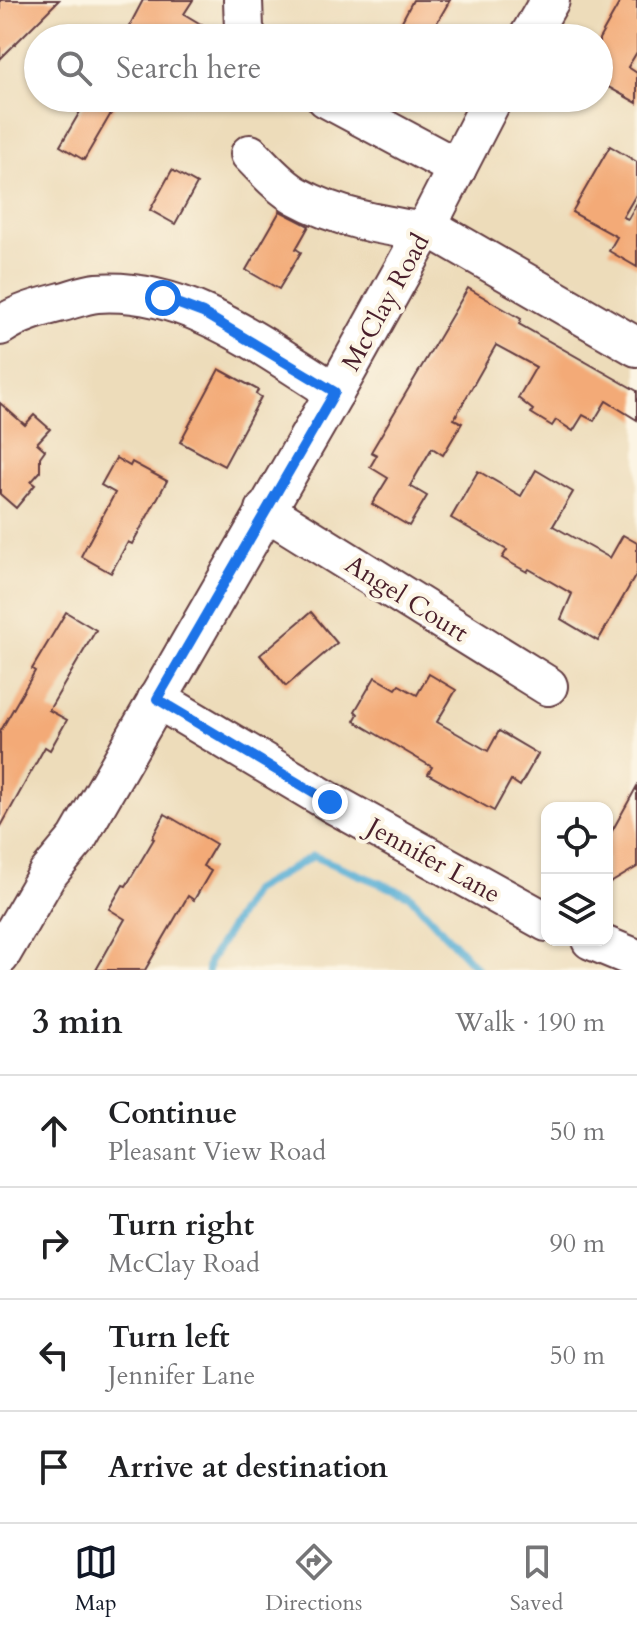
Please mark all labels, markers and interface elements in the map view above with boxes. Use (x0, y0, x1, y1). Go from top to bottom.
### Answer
search box (24, 24, 613, 112)
icon: search (52, 46, 96, 90)
text: Search here (116, 48, 261, 89)
street label: McClay Road (333, 227, 438, 377)
route start (145, 280, 181, 316)
street label: Angel Court (338, 547, 475, 650)
route end (312, 784, 348, 820)
map controls (541, 802, 613, 946)
button: locate (541, 802, 613, 874)
street label: Jennifer Lane (357, 808, 507, 911)
button: layers (541, 874, 613, 946)
text: 3 min (32, 999, 123, 1045)
text: Walk · 190 m (455, 1005, 605, 1040)
text: Continue (108, 1093, 237, 1134)
icon: ahead (32, 1109, 76, 1153)
text: 50 m (549, 1114, 605, 1149)
text: Pleasant View Road (108, 1134, 326, 1169)
text: Turn right (108, 1205, 254, 1246)
icon: right (32, 1221, 76, 1265)
text: 90 m (549, 1226, 605, 1261)
text: McClay Road (108, 1246, 260, 1281)
text: Turn left (108, 1317, 230, 1358)
icon: left (32, 1333, 76, 1377)
text: 50 m (549, 1338, 605, 1373)
text: Jennifer Lane (108, 1358, 255, 1393)
icon: arrive (32, 1445, 76, 1489)
text: Arrive at destination (108, 1447, 388, 1488)
tab: Map (74, 1540, 118, 1618)
tab: Directions (265, 1540, 362, 1618)
tab: Saved (510, 1540, 563, 1618)

